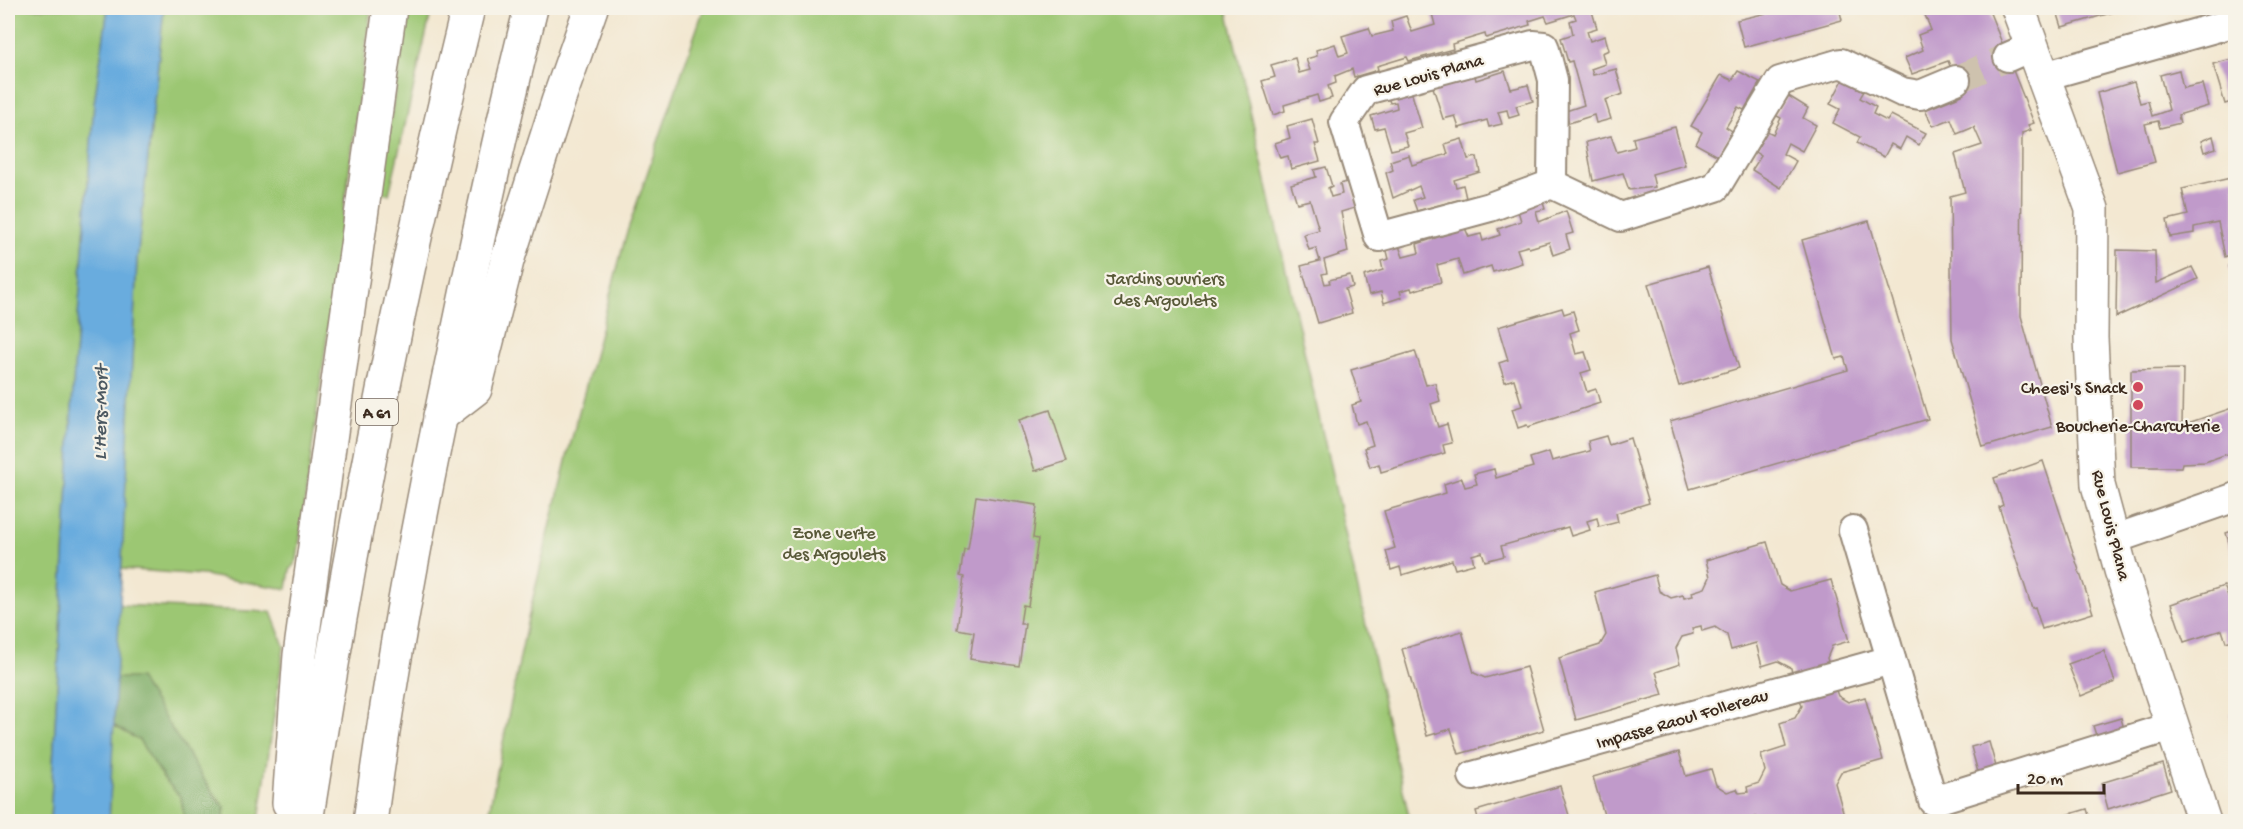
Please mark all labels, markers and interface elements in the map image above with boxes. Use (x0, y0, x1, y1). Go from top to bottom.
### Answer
street label: Rue Louis Plana (1371, 50, 1487, 102)
park label: Jardins ouvriers des Argoulets (1106, 270, 1225, 312)
water label: L'Hers-Mort (90, 362, 115, 460)
place label: Cheesi's Snack (2021, 379, 2128, 400)
marker: Cheesi's Snack (2131, 380, 2145, 394)
marker: Boucherie-Charcuterie (2131, 398, 2145, 412)
road number: A 61 (356, 399, 398, 425)
place label: Boucherie-Charcuterie (2055, 417, 2221, 438)
street label: Rue Louis Plana (2086, 468, 2134, 584)
park label: Zone verte des Argoulets (783, 524, 887, 566)
street label: Impasse Raoul Follereau (1594, 686, 1772, 755)
scale bar (2018, 757, 2104, 795)
text: 20 m (2027, 770, 2063, 791)

